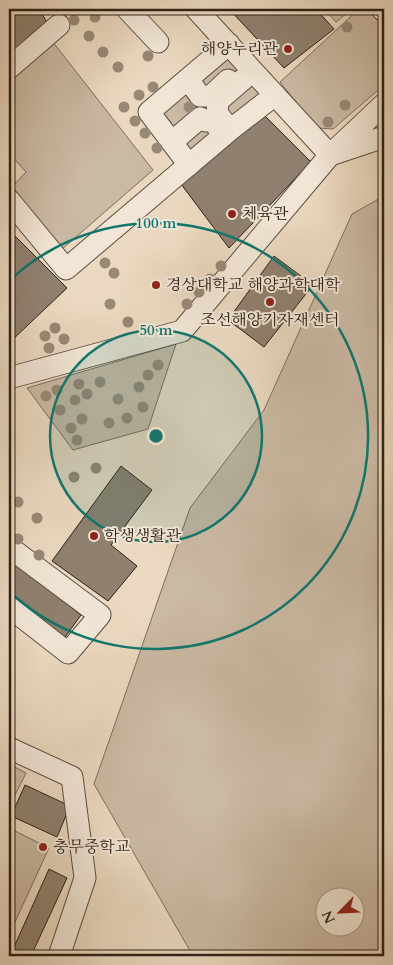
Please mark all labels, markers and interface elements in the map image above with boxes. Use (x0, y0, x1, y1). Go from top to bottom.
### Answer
place label: 해양누리관 (201, 38, 279, 60)
marker: 해양누리관 (282, 43, 294, 55)
place label: 체육관 (242, 203, 289, 225)
marker: 체육관 (226, 208, 238, 220)
text: 100 m (136, 213, 177, 233)
place label: 경상대학교 해양과학대학 (166, 274, 341, 296)
marker: 경상대학교 해양과학대학 (150, 279, 162, 291)
marker: 조선해양기자재센터 (264, 296, 276, 308)
place label: 조선해양기자재센터 (200, 309, 340, 331)
text: 50 m (139, 320, 173, 340)
centre of rings (147, 427, 165, 445)
place label: 학생생활관 (104, 525, 182, 547)
marker: 학생생활관 (88, 530, 100, 542)
place label: 충무중학교 (53, 836, 130, 858)
marker: 충무중학교 (37, 841, 49, 853)
north arrow (316, 888, 366, 938)
text: N (317, 908, 340, 927)

